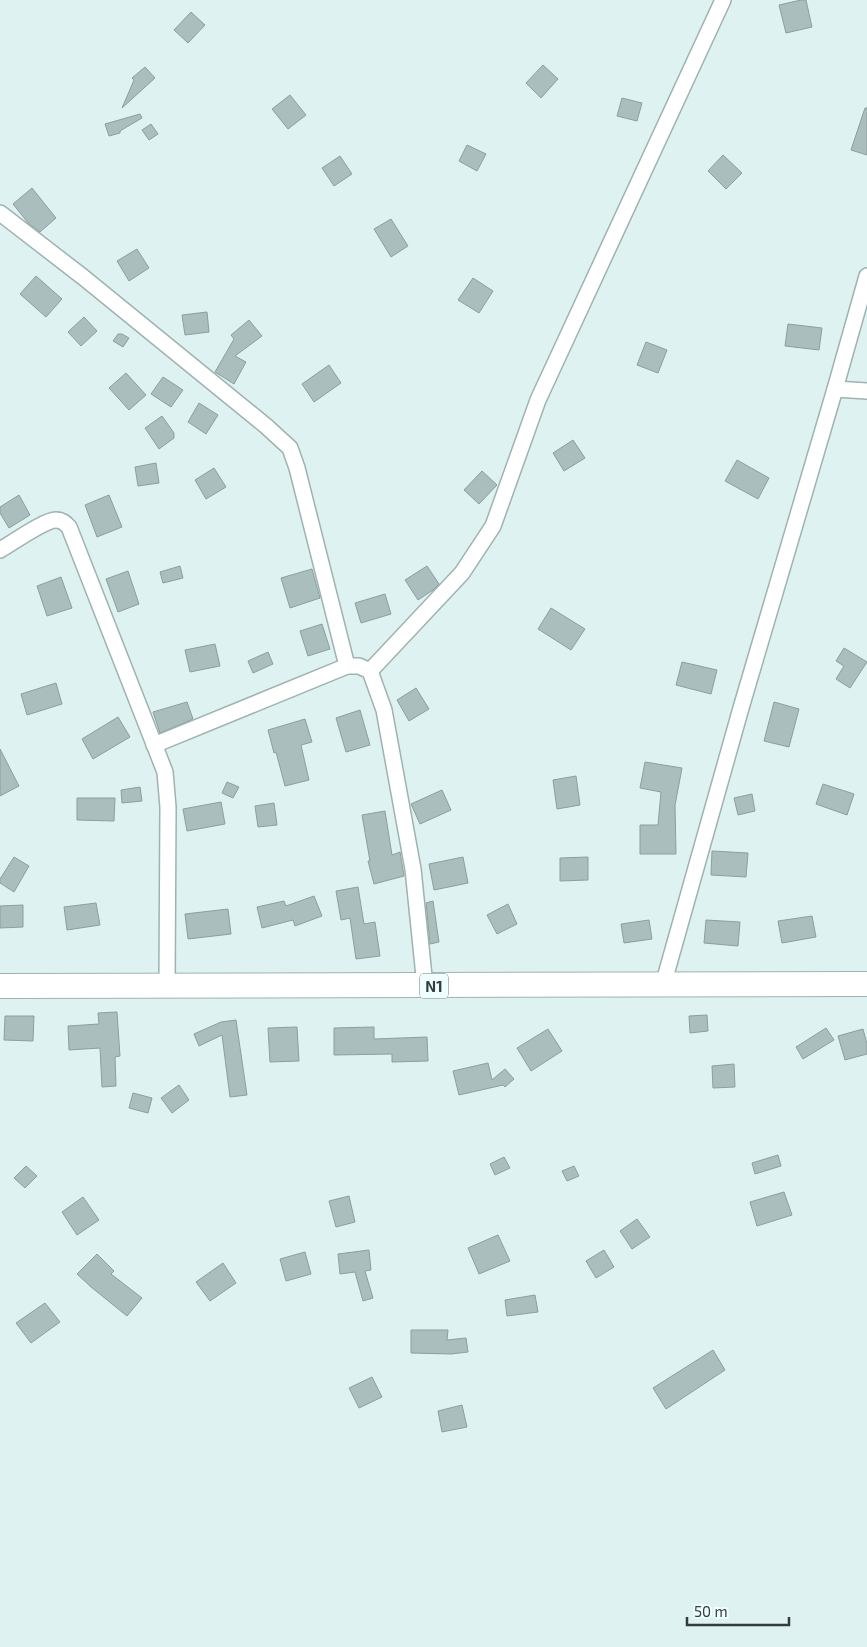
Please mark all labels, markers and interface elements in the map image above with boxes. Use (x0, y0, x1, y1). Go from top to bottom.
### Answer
road number: N1 (420, 974, 448, 998)
scale bar (687, 1594, 790, 1626)
text: 50 m (694, 1602, 728, 1620)

